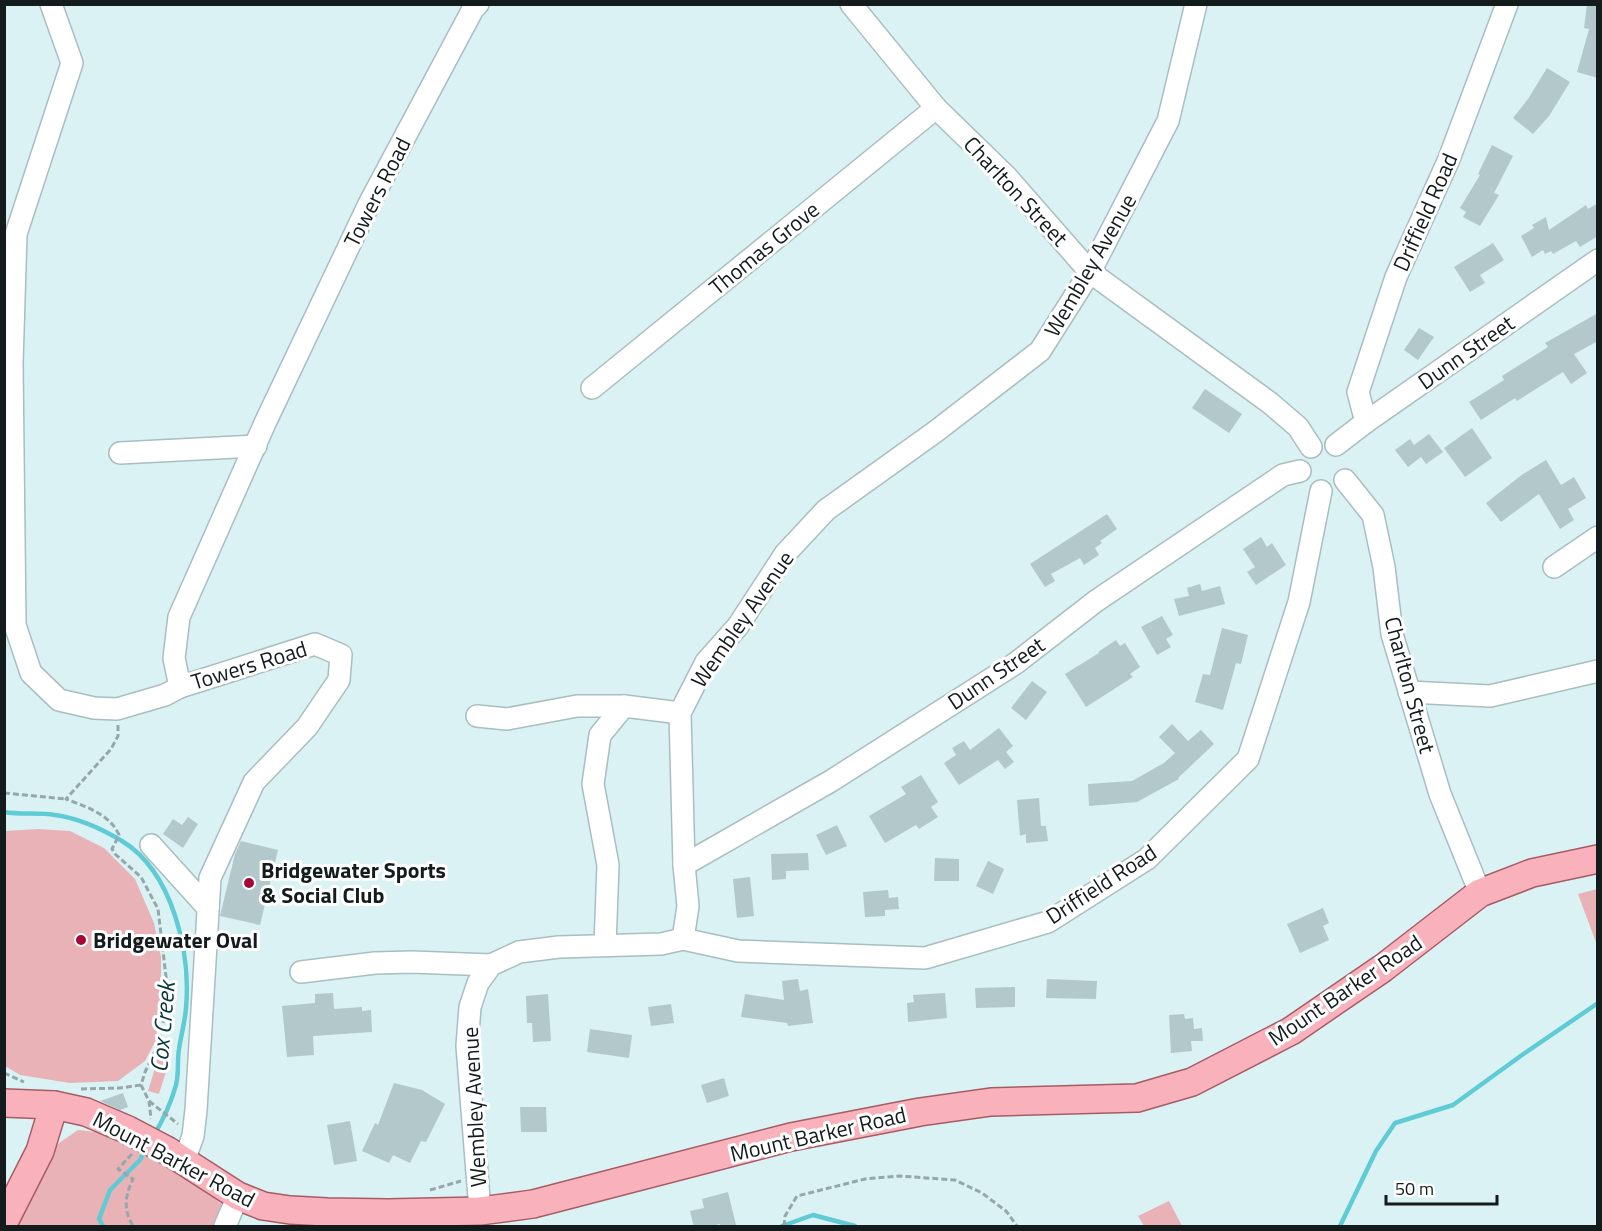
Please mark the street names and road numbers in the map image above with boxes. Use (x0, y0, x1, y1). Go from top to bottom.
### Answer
street label: Charlton Street (956, 128, 1076, 254)
street label: Towers Road (335, 131, 419, 253)
street label: Driffield Road (1384, 147, 1466, 277)
street label: Wembley Avenue (1035, 187, 1145, 343)
street label: Thomas Grove (701, 193, 827, 303)
street label: Dunn Street (1411, 306, 1521, 398)
street label: Wembley Avenue (682, 544, 802, 694)
street label: Charlton Street (1375, 613, 1445, 757)
street label: Dunn Street (940, 628, 1052, 718)
street label: Towers Road (187, 631, 311, 699)
street label: Driffield Road (1039, 835, 1163, 933)
street label: Mount Barker Road (1261, 926, 1429, 1054)
street label: Wembley Avenue (453, 1026, 495, 1188)
street label: Mount Barker Road (727, 1097, 909, 1171)
street label: Mount Barker Road (87, 1102, 261, 1216)

